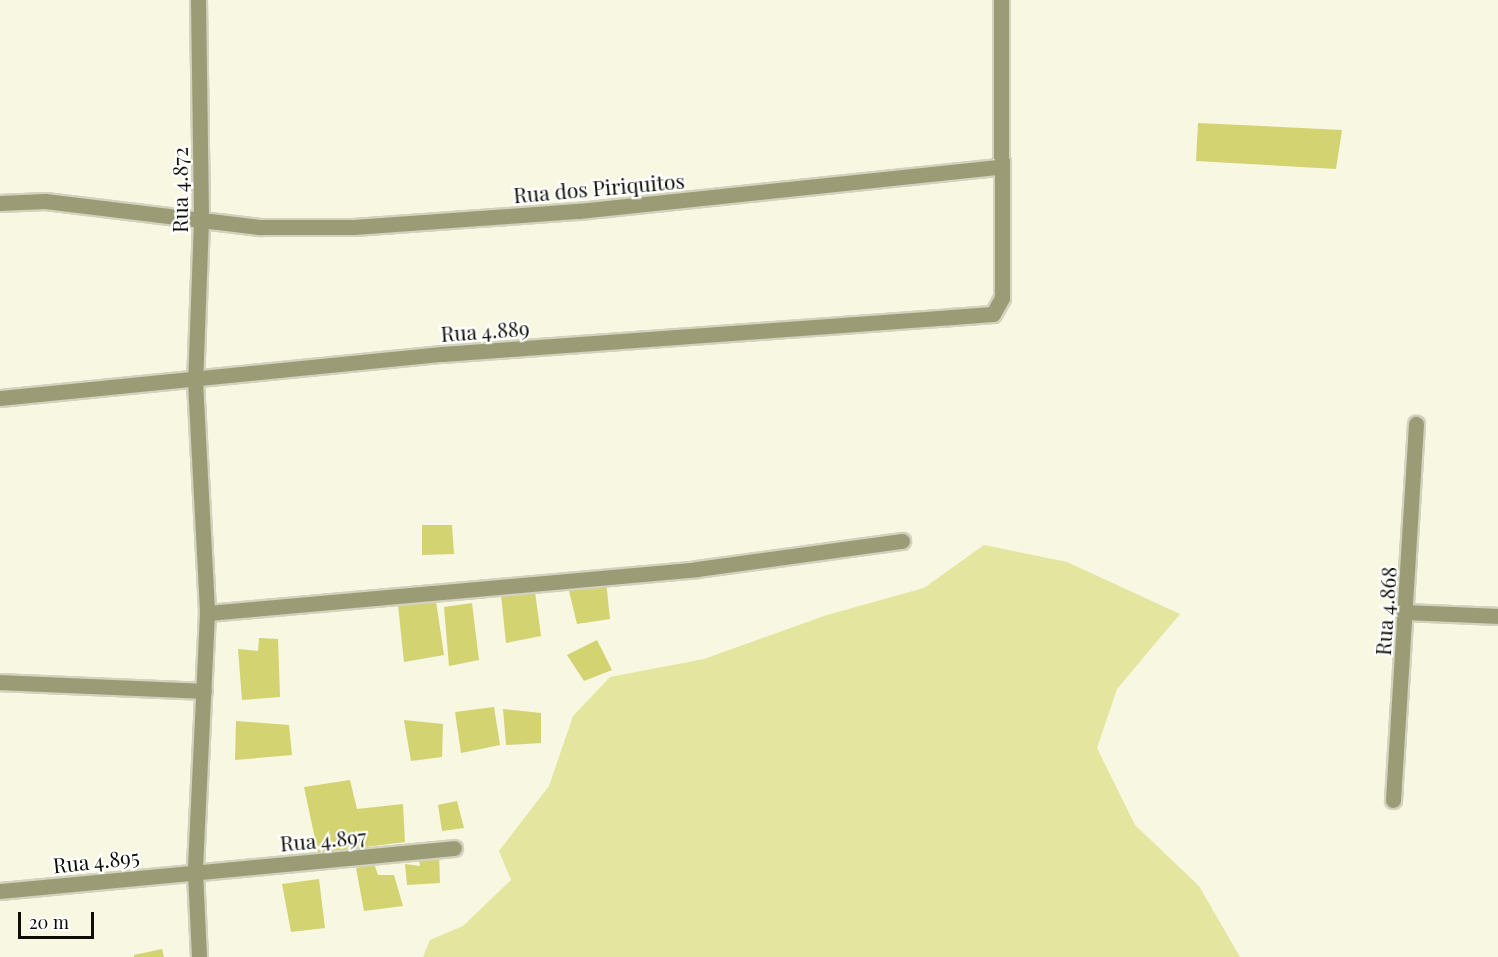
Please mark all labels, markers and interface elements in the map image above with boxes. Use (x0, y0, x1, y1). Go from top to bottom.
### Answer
street label: Rua 4.872 (166, 147, 192, 233)
street label: Rua dos Piriquitos (512, 167, 686, 207)
street label: Rua 4.889 (439, 314, 531, 346)
street label: Rua 4.868 (1369, 565, 1401, 657)
street label: Rua 4.897 (278, 823, 368, 855)
street label: Rua 4.895 (51, 843, 141, 877)
scale bar (21, 900, 98, 938)
text: 20 m (29, 910, 69, 934)

